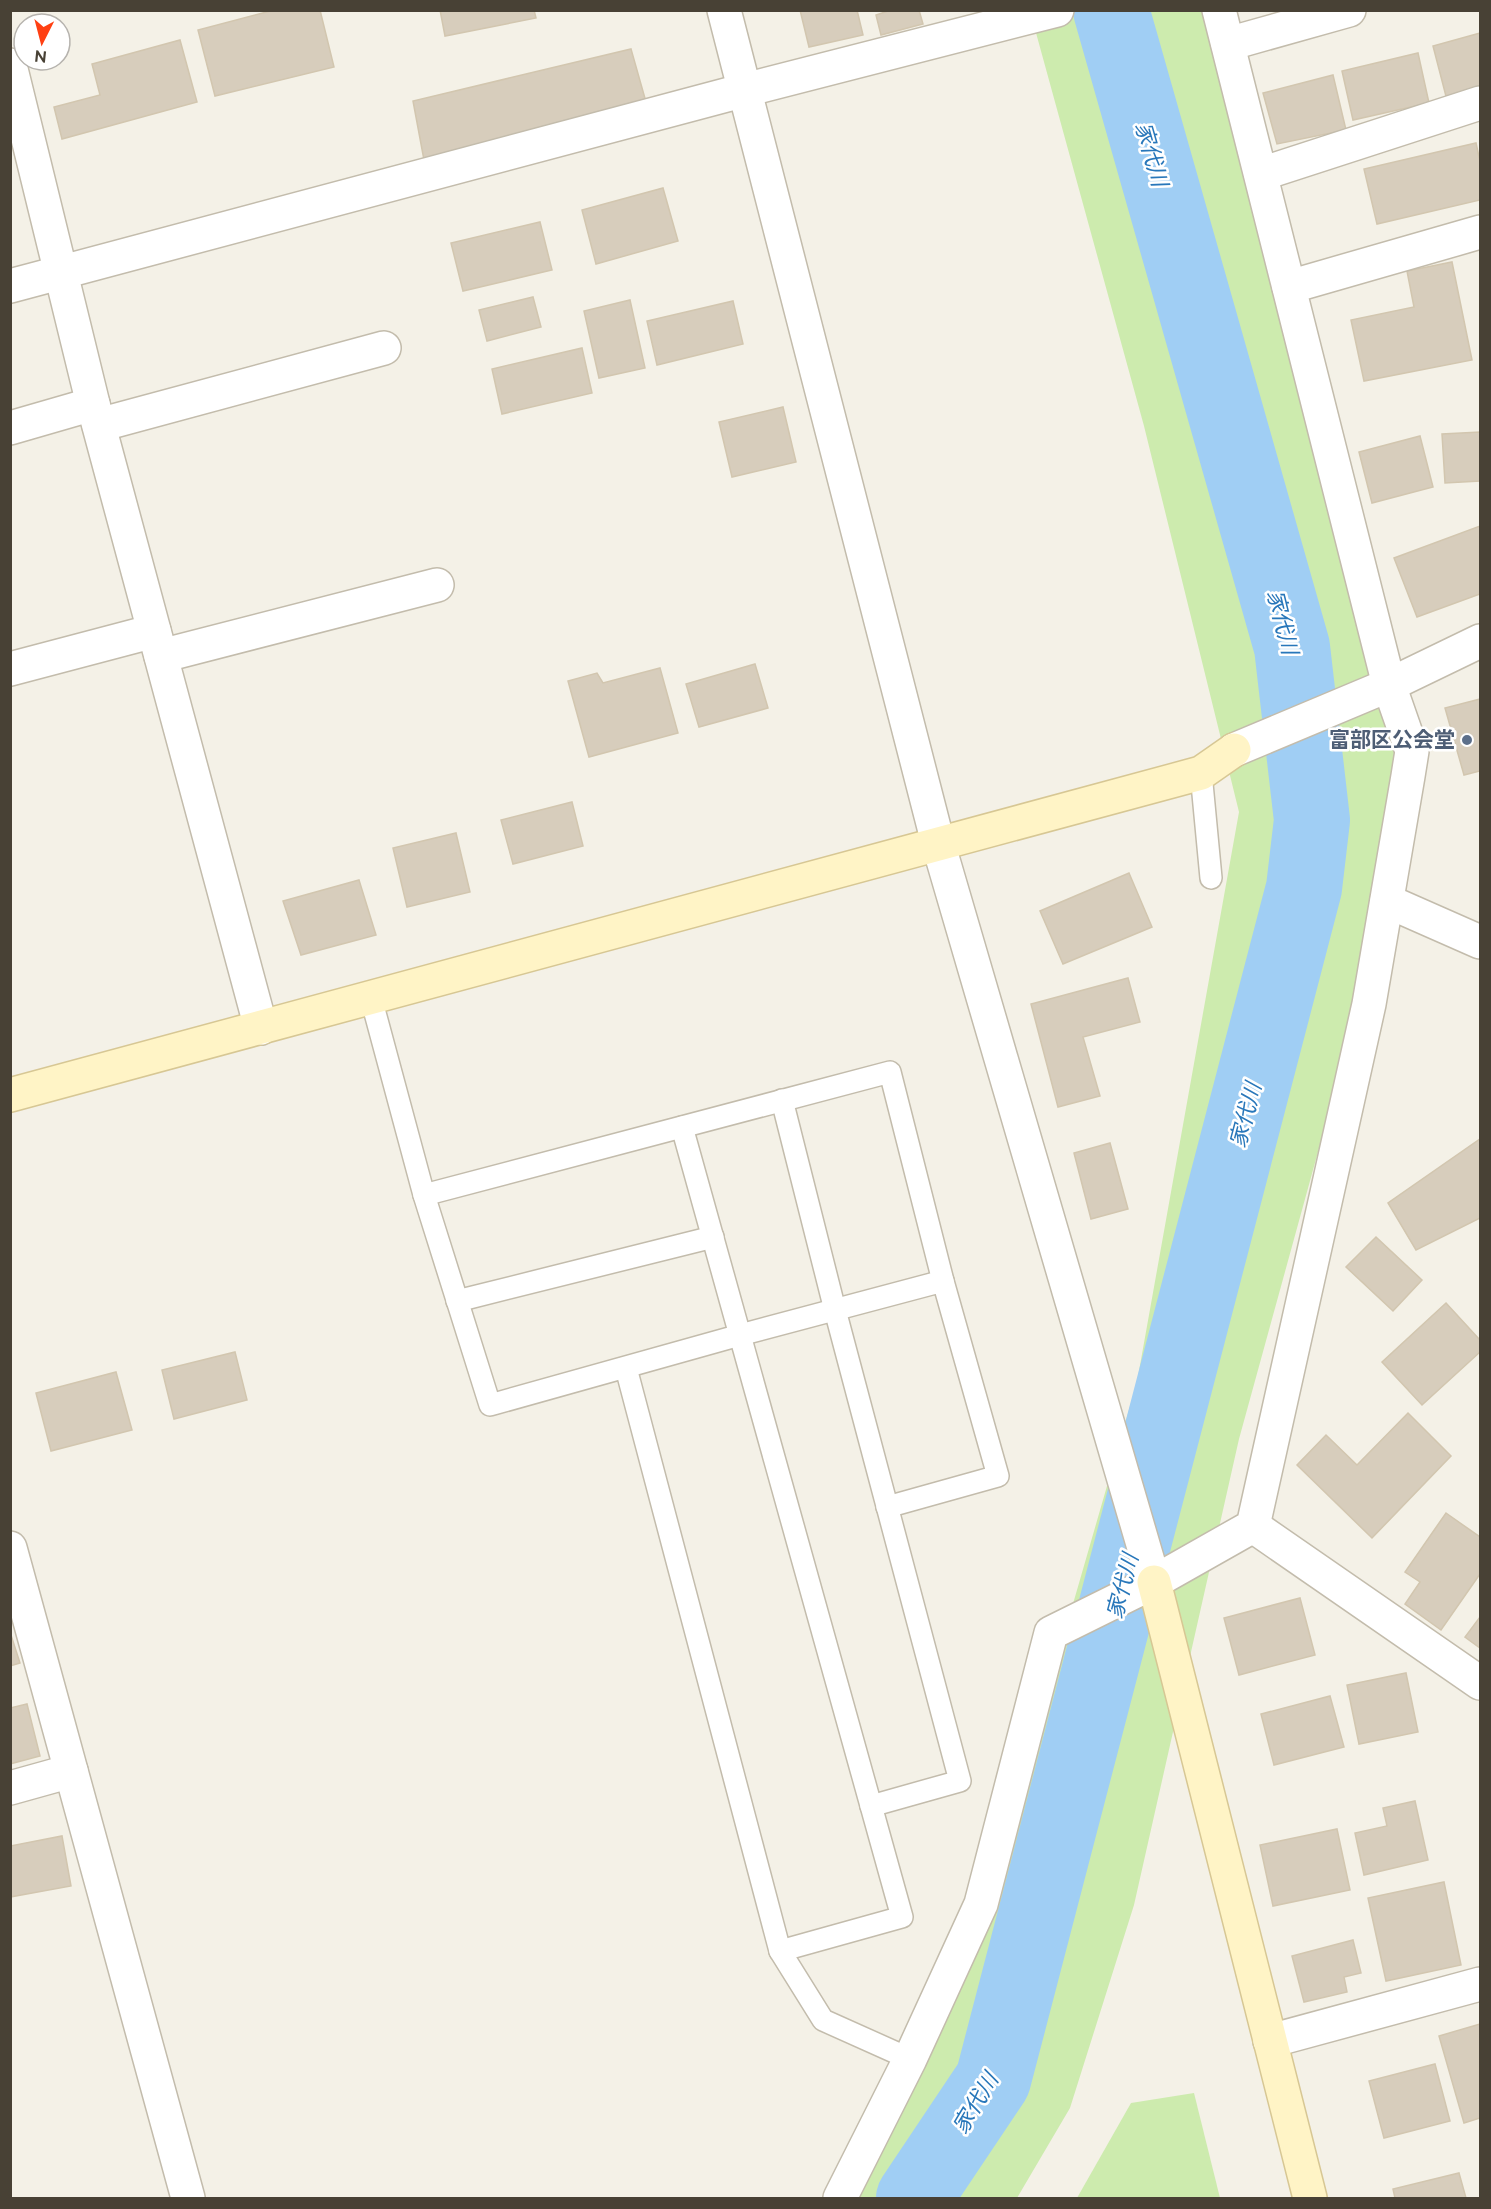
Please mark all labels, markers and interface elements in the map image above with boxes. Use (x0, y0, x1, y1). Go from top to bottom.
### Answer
north arrow (12, 12, 72, 72)
text: N (33, 46, 48, 67)
water label: 家代川 (1130, 119, 1174, 191)
water label: 家代川 (1262, 587, 1304, 659)
place label: 富部区公会堂 (1329, 727, 1455, 752)
marker: 富部区公会堂 (1460, 733, 1474, 747)
water label: 家代川 (1224, 1078, 1267, 1150)
water label: 家代川 (1101, 1549, 1144, 1621)
water label: 家代川 (947, 2066, 1004, 2138)

